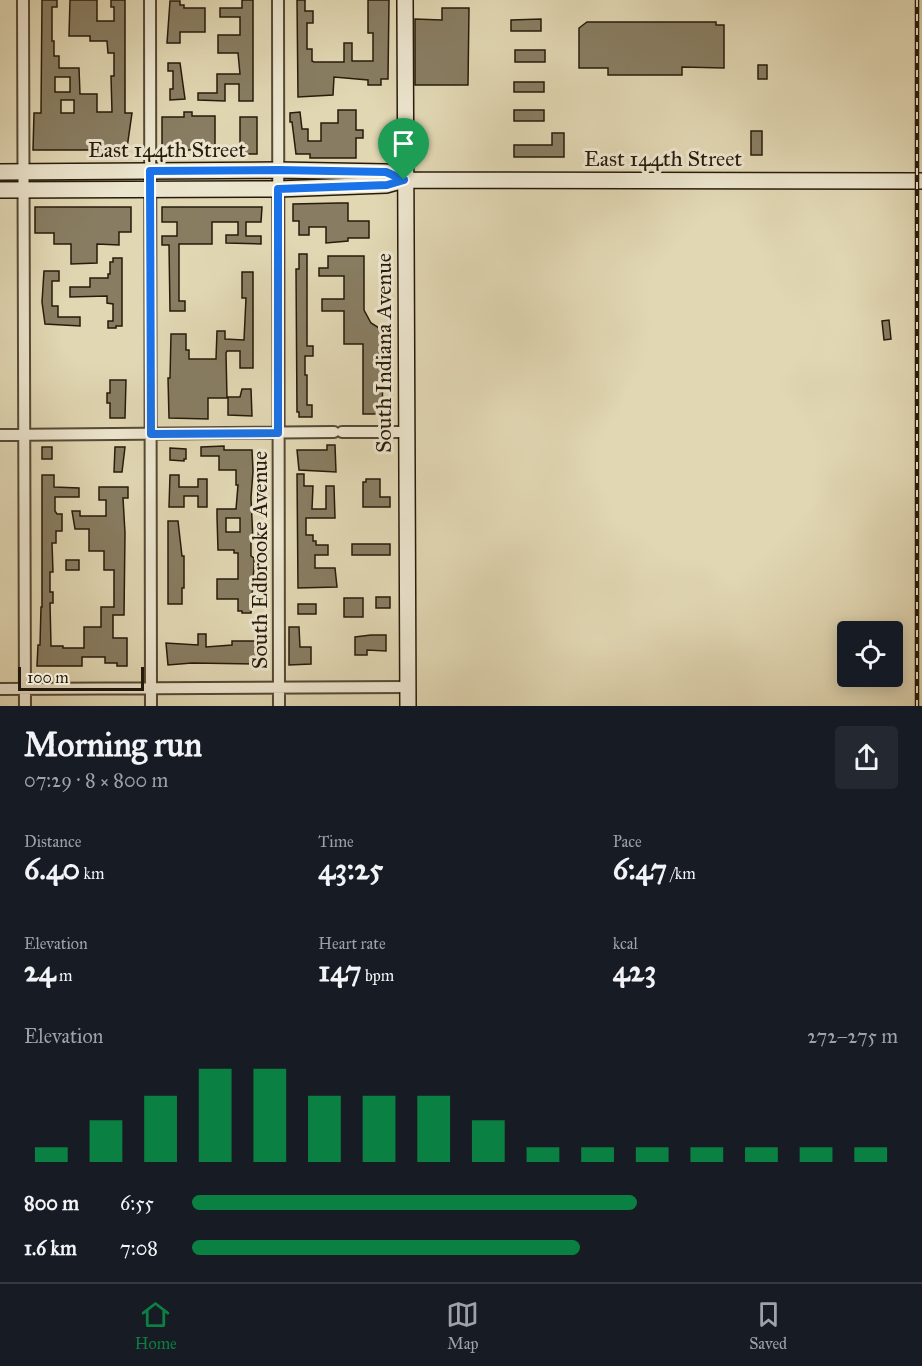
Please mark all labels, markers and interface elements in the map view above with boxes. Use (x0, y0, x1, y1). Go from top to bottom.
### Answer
pin (378, 118, 429, 180)
icon: arrive (387, 127, 420, 160)
street label: East 144th Street (88, 136, 246, 163)
street label: East 144th Street (584, 145, 742, 172)
street label: South Indiana Avenue (370, 253, 397, 453)
street label: South Edbrooke Avenue (246, 451, 273, 669)
map controls (837, 621, 903, 687)
button: locate (837, 621, 903, 687)
scale bar (18, 664, 144, 692)
text: 100 m (27, 668, 69, 687)
text: Morning run (24, 725, 202, 765)
button: share (835, 726, 898, 789)
text: 07:29 · 8 × 800 m (24, 768, 168, 792)
text: Distance (24, 832, 81, 851)
text: Time (318, 832, 354, 851)
text: Pace (613, 832, 642, 851)
text: 6.40 (24, 851, 80, 887)
text: 43:25 (318, 851, 383, 887)
text: 6:47 (613, 851, 667, 887)
text: km (80, 864, 104, 883)
text: /km (667, 864, 696, 883)
text: Elevation (24, 934, 88, 953)
text: Heart rate (318, 934, 386, 953)
text: kcal (613, 934, 638, 953)
text: 24 (24, 953, 56, 989)
text: 147 (318, 953, 362, 989)
text: 423 (613, 953, 656, 989)
text: m (56, 966, 72, 985)
text: bpm (362, 966, 394, 985)
text: Elevation (24, 1024, 103, 1048)
text: 272–275 m (807, 1024, 898, 1048)
text: 800 m (24, 1191, 79, 1215)
text: 6:55 (120, 1191, 154, 1215)
text: 1.6 km (24, 1236, 77, 1260)
text: 7:08 (120, 1236, 158, 1260)
tab: Home (135, 1298, 177, 1353)
tab: Map (446, 1298, 479, 1353)
tab: Saved (749, 1298, 787, 1353)

